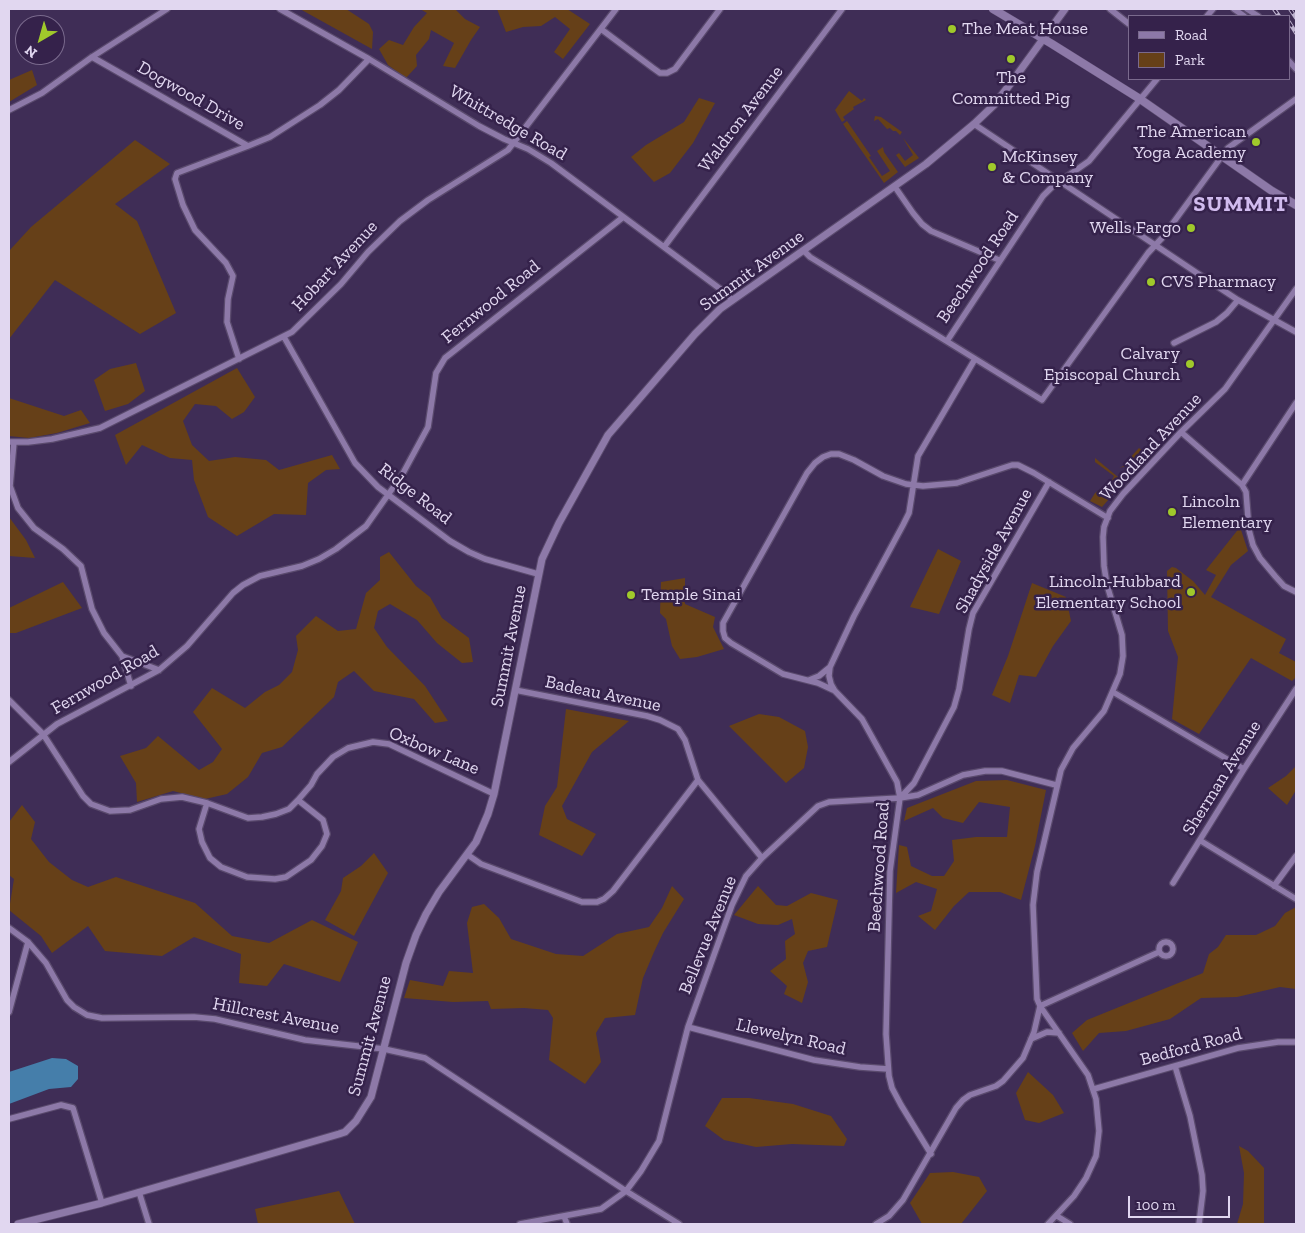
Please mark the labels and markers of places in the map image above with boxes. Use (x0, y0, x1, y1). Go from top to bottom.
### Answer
place label: The Meat House (962, 18, 1088, 40)
marker: The Meat House (946, 23, 958, 35)
marker: The Committed Pig (1005, 53, 1017, 65)
place label: The Committed Pig (952, 67, 1070, 110)
place label: The American Yoga Academy (1133, 121, 1246, 163)
marker: The American Yoga Academy (1250, 136, 1262, 148)
place label: McKinsey & Company (1002, 146, 1093, 188)
marker: McKinsey & Company (986, 161, 998, 173)
place label: Wells Fargo (1090, 217, 1181, 239)
marker: Wells Fargo (1185, 222, 1197, 234)
place label: CVS Pharmacy (1161, 271, 1276, 293)
marker: CVS Pharmacy (1145, 276, 1157, 288)
place label: Calvary Episcopal Church (1044, 343, 1180, 386)
marker: Calvary Episcopal Church (1184, 358, 1196, 370)
place label: Lincoln Elementary (1182, 491, 1272, 534)
marker: Lincoln Elementary (1166, 506, 1178, 518)
place label: Lincoln-Hubbard Elementary School (1035, 571, 1181, 614)
place label: Temple Sinai (641, 584, 741, 606)
marker: Lincoln-Hubbard Elementary School (1185, 586, 1197, 598)
marker: Temple Sinai (625, 589, 637, 601)

